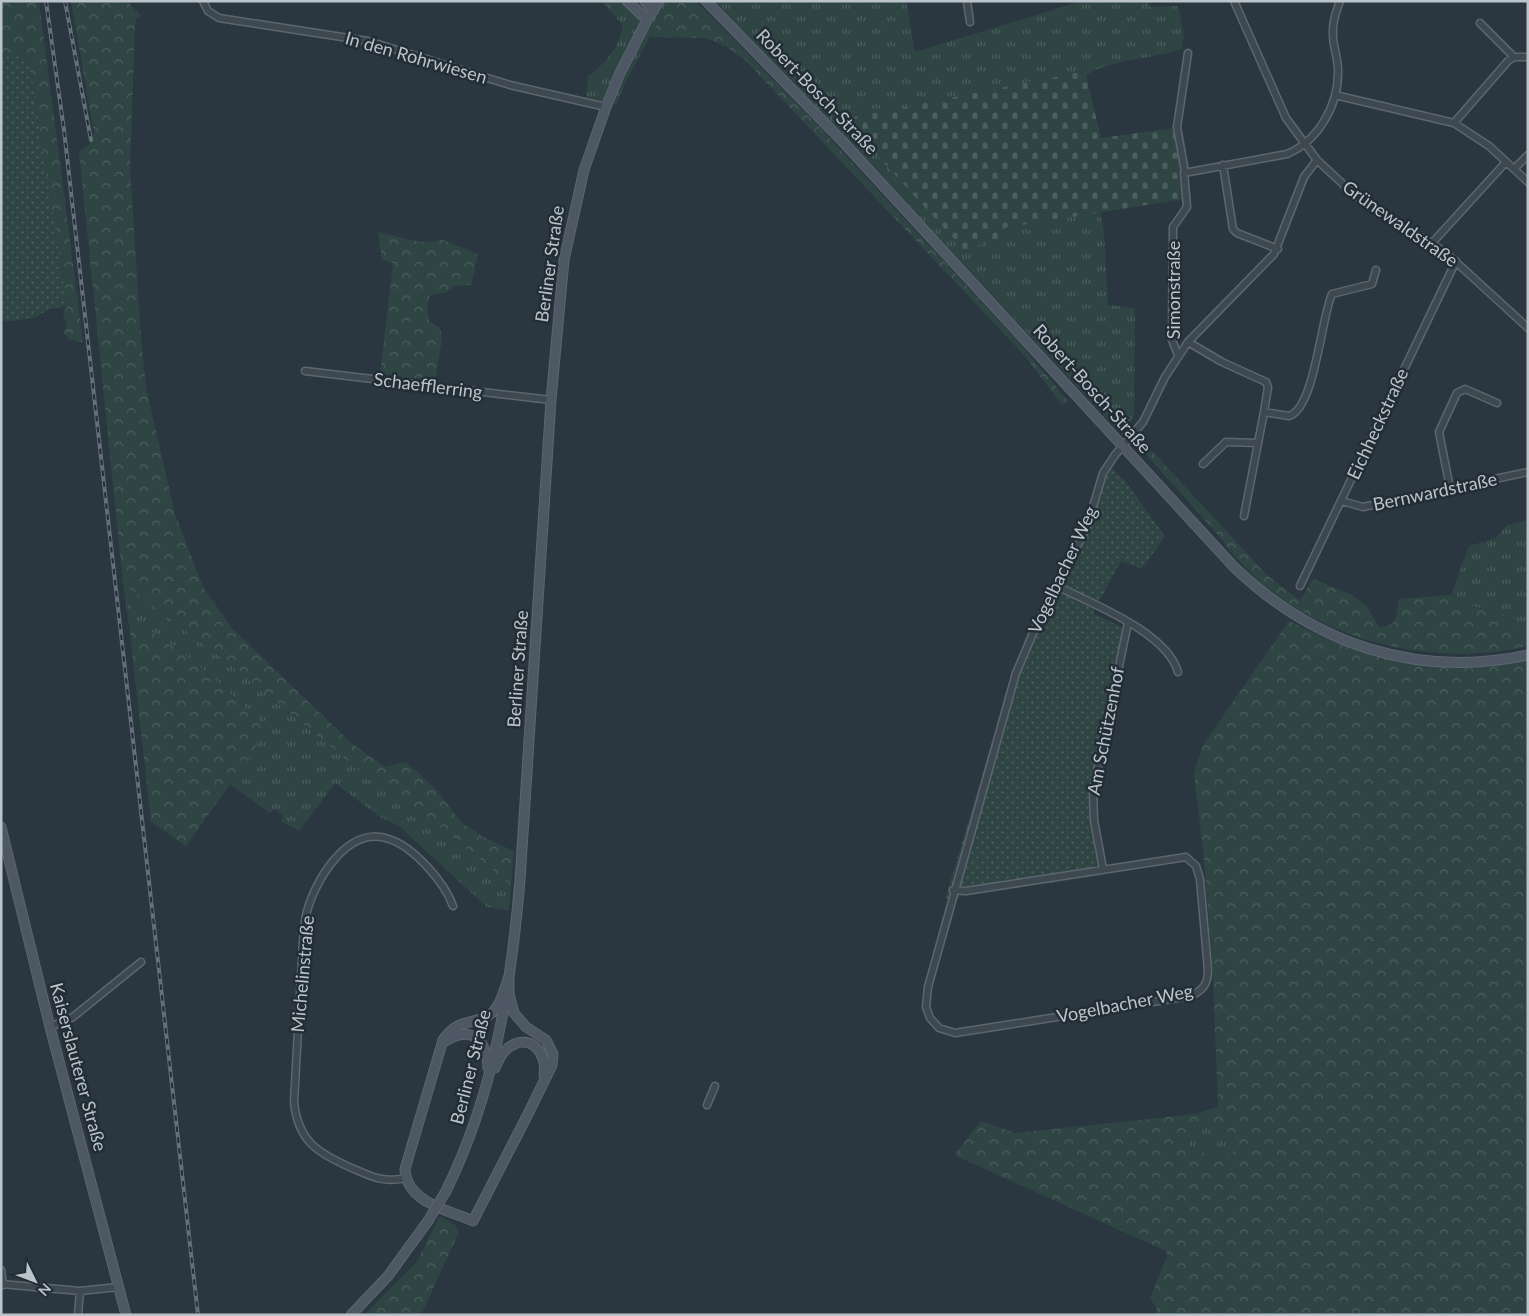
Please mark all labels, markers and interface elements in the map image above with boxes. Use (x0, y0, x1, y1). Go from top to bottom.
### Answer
street label: Robert-Bosch-Straße (752, 24, 883, 159)
street label: In den Rohrwiesen (343, 26, 490, 88)
street label: Grünewaldstraße (1339, 175, 1463, 271)
street label: Berliner Straße (530, 204, 568, 324)
street label: Simonstraße (1162, 241, 1184, 339)
street label: Robert-Bosch-Straße (1029, 319, 1156, 457)
street label: Eichheckstraße (1342, 364, 1412, 483)
street label: Schaefflerring (373, 367, 484, 403)
street label: Bernwardstraße (1371, 467, 1499, 515)
street label: Vogelbacher Weg (1023, 502, 1101, 637)
street label: Berliner Straße (502, 610, 532, 728)
street label: Am Schützenhof (1082, 664, 1128, 797)
street label: Michelinstraße (286, 915, 318, 1033)
street label: Vogelbacher Weg (1055, 979, 1195, 1027)
street label: Kaiserslauterer Straße (46, 980, 112, 1153)
street label: Berliner Straße (445, 1007, 495, 1126)
north arrow (10, 1256, 60, 1306)
text: N (35, 1280, 55, 1300)

